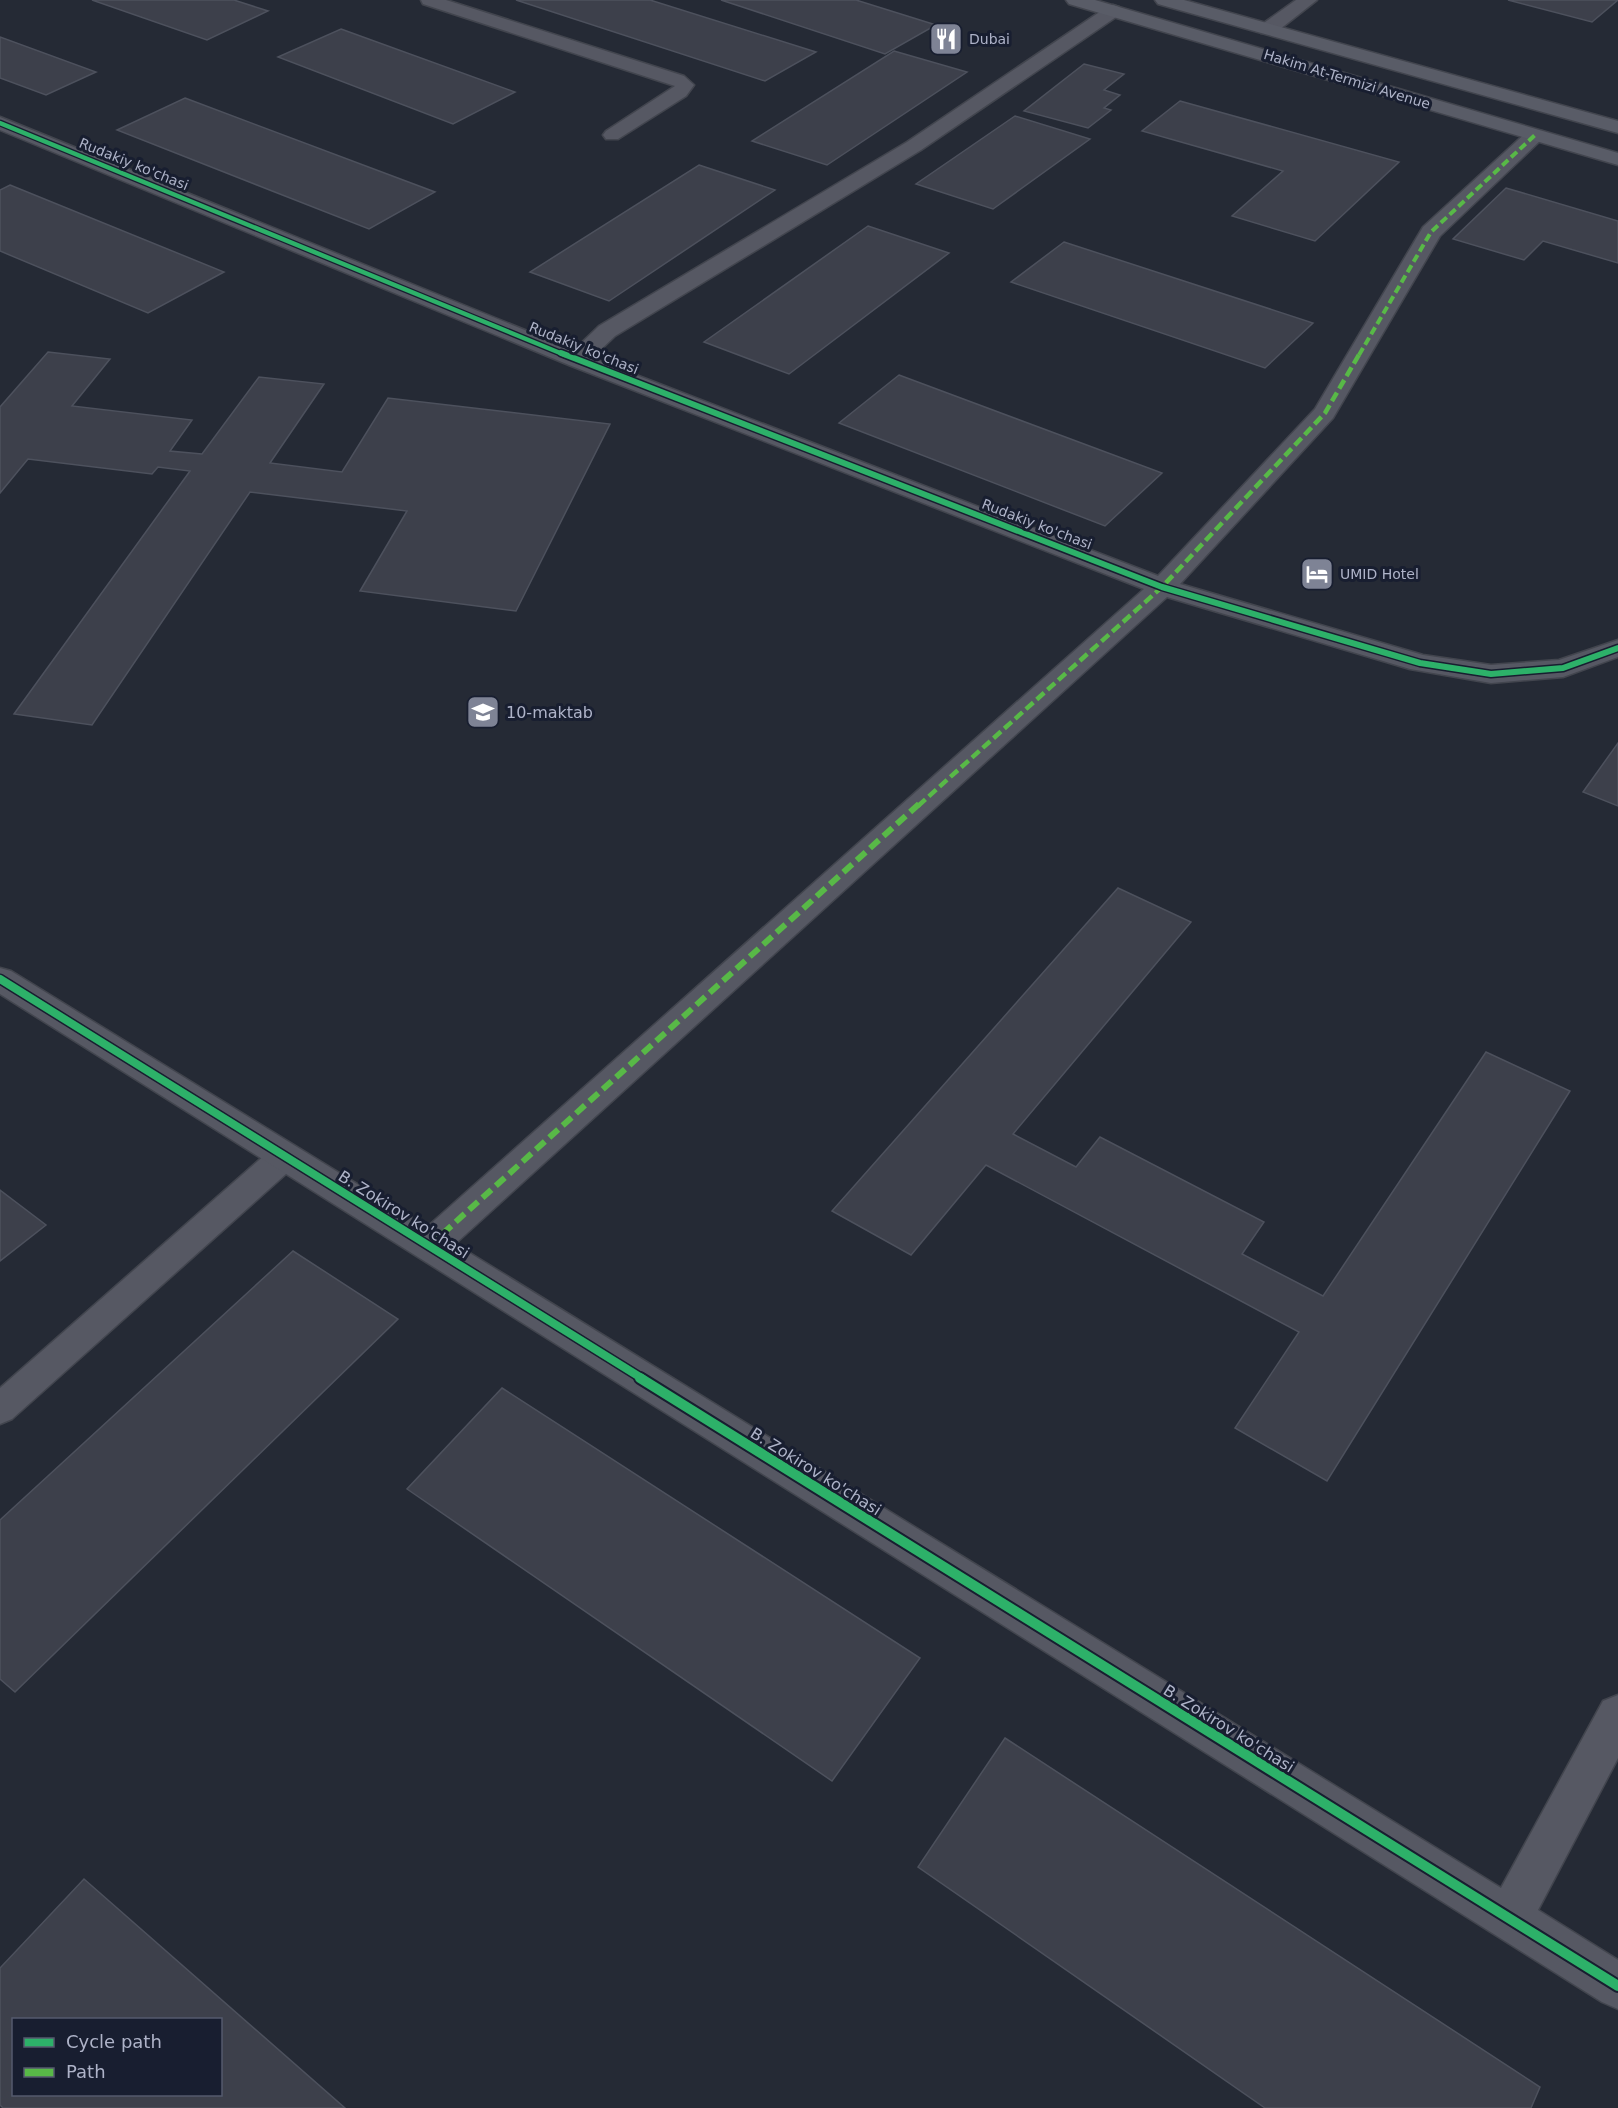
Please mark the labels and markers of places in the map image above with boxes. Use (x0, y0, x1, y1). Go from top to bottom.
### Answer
restaurant icon: Dubai (928, 21, 964, 57)
place label: Dubai (969, 31, 1010, 47)
hotel icon: UMID Hotel (1299, 556, 1335, 592)
place label: UMID Hotel (1340, 566, 1419, 582)
school or university icon: 10-maktab (465, 694, 501, 730)
place label: 10-maktab (506, 703, 593, 722)

